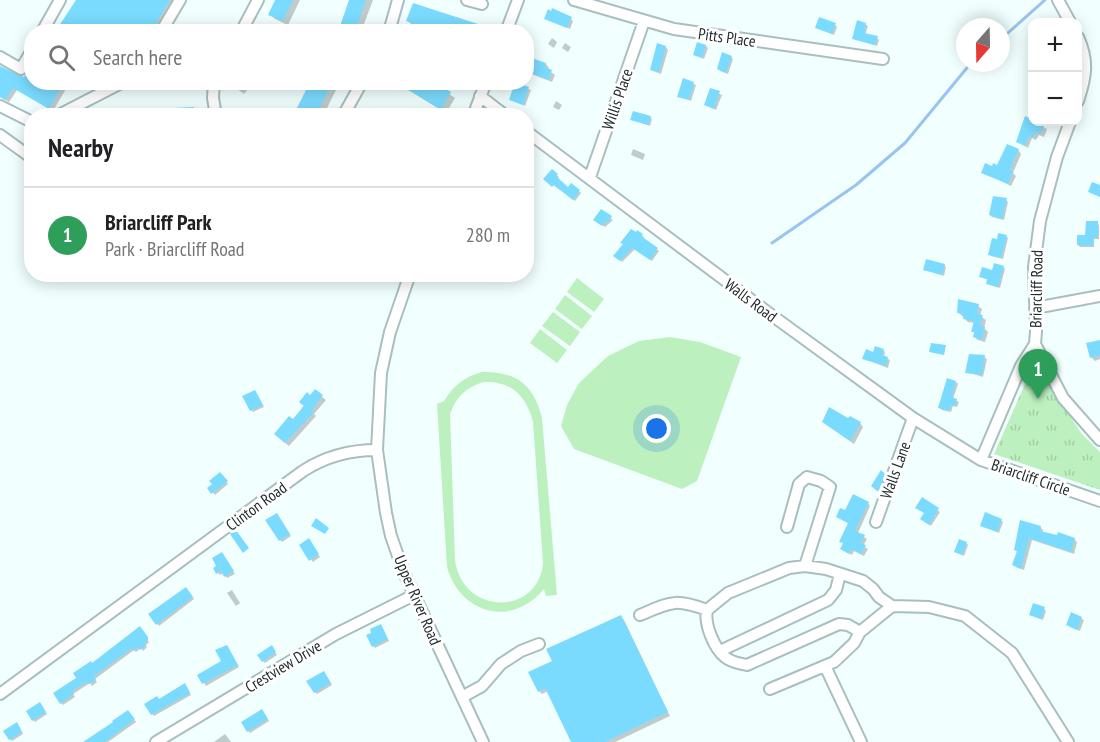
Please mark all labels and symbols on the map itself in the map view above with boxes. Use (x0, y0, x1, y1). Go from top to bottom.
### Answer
north arrow (956, 18, 1010, 72)
street label: Pitts Place (697, 23, 757, 51)
street label: Willis Place (597, 66, 637, 132)
street label: Briarcliff Road (1025, 250, 1047, 328)
street label: Walls Road (721, 274, 781, 326)
pin: 1 (1018, 350, 1058, 399)
your location (642, 414, 671, 443)
street label: Walls Lane (875, 439, 915, 501)
street label: Briarcliff Circle (989, 454, 1073, 500)
street label: Clinton Road (222, 477, 290, 535)
street label: Upper River Road (390, 552, 446, 648)
street label: Crestview Drive (241, 635, 325, 697)

